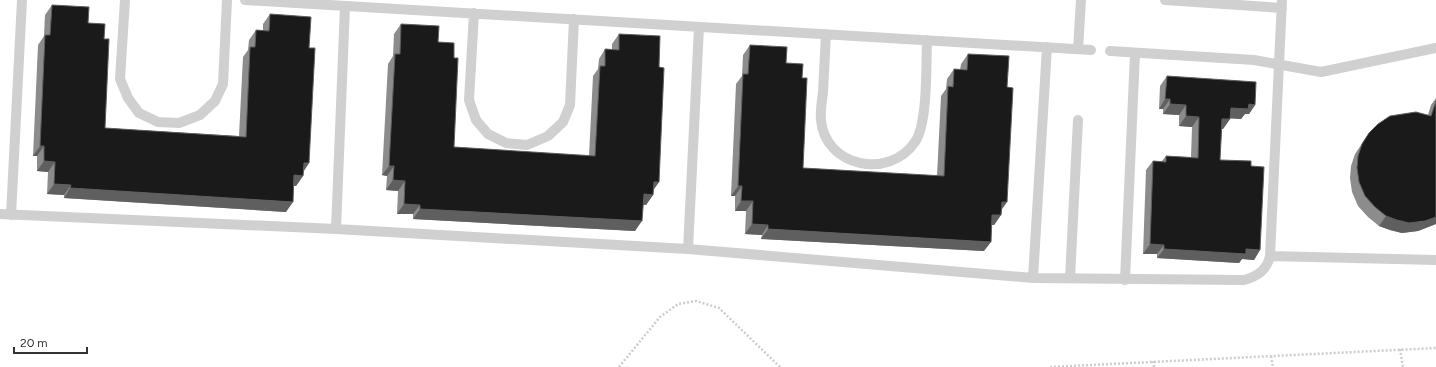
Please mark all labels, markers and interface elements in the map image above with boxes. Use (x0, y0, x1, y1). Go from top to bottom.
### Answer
scale bar (14, 329, 87, 355)
text: 20 m (20, 336, 48, 350)

